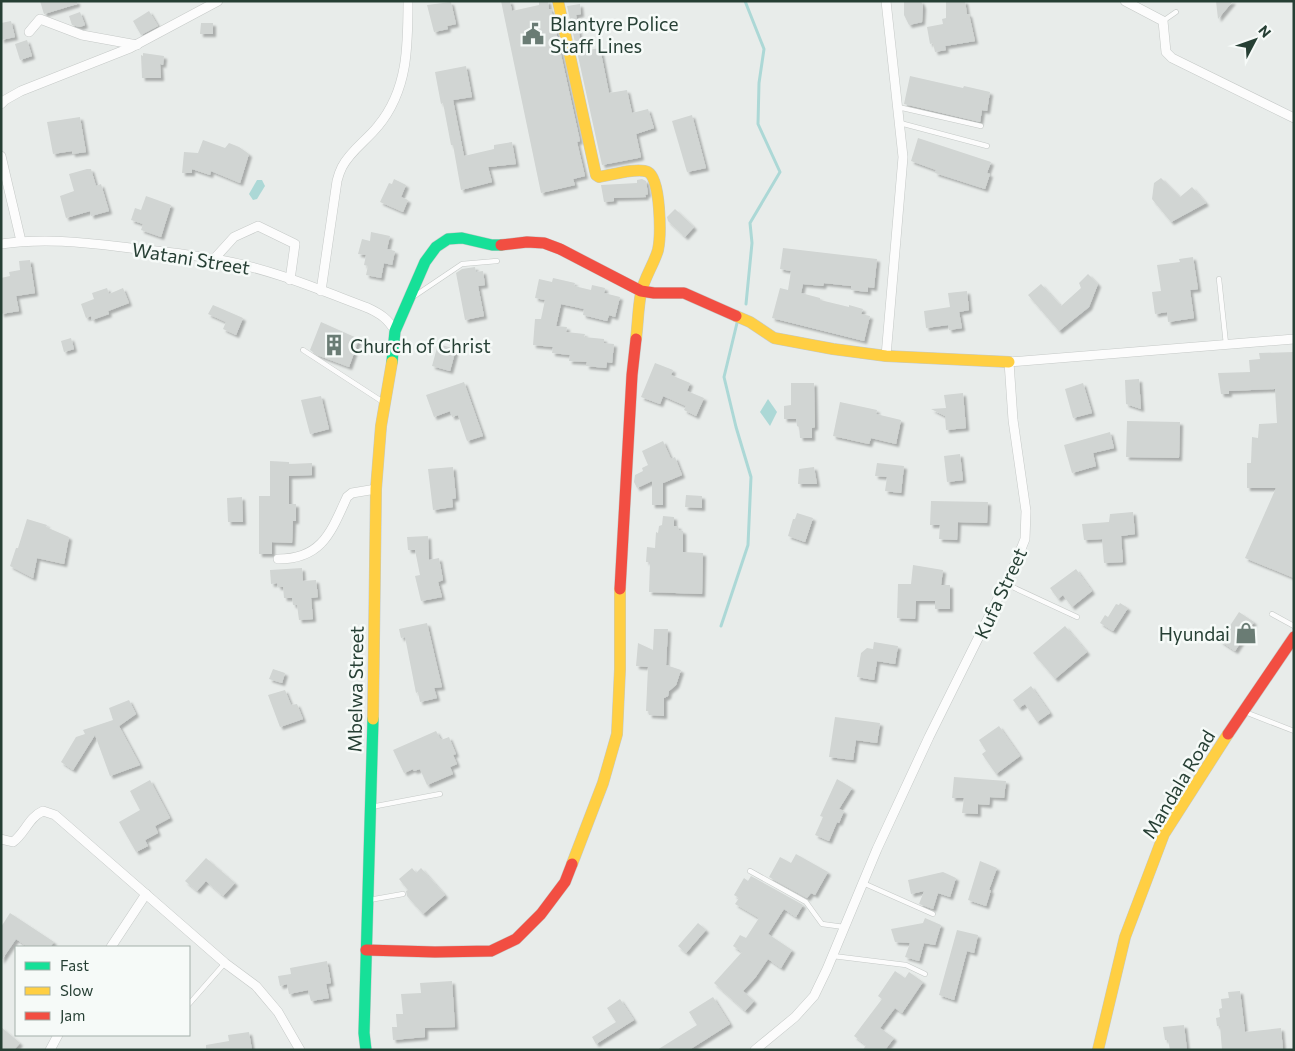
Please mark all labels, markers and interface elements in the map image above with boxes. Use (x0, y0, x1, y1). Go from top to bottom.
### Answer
place label: Blantyre Police Staff Lines (550, 12, 679, 57)
north arrow (1230, 15, 1280, 65)
public building icon: Blantyre Police Staff Lines (520, 21, 546, 47)
text: N (1255, 22, 1275, 41)
street label: Watani Street (130, 237, 252, 279)
building icon: Church of Christ (321, 332, 347, 358)
place label: Church of Christ (350, 334, 491, 357)
street label: Kufa Street (969, 544, 1031, 642)
shop icon: Hyundai (1233, 620, 1259, 646)
place label: Hyundai (1159, 622, 1230, 645)
street label: Mbelwa Street (342, 625, 368, 752)
street label: Mandala Road (1137, 726, 1219, 842)
legend (15, 946, 190, 1036)
text: Fast (60, 956, 89, 974)
text: Slow (60, 981, 93, 999)
text: Jam (60, 1006, 85, 1024)

